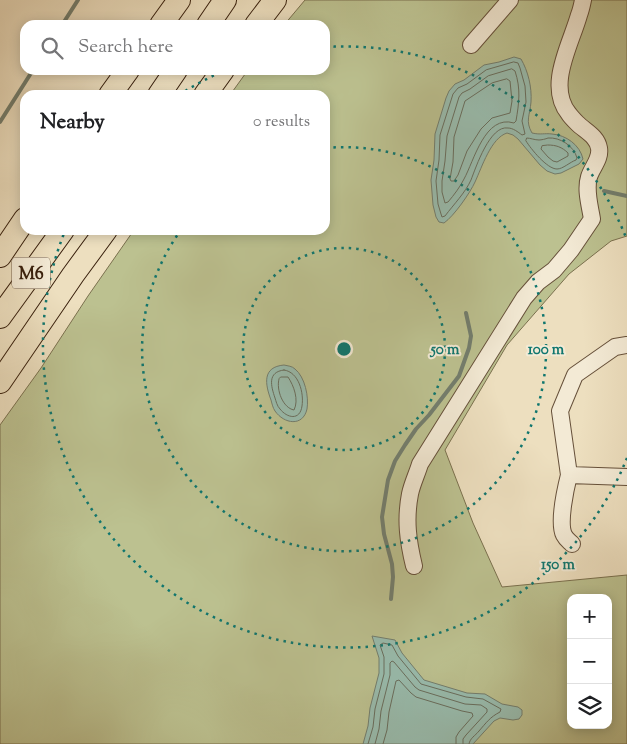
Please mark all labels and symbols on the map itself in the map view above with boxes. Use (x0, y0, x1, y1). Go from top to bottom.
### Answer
road number: M6 (12, 258, 50, 288)
centre of rings (335, 340, 353, 358)
text: 50 m (430, 340, 460, 361)
text: 100 m (528, 340, 565, 361)
text: 150 m (541, 555, 575, 576)

